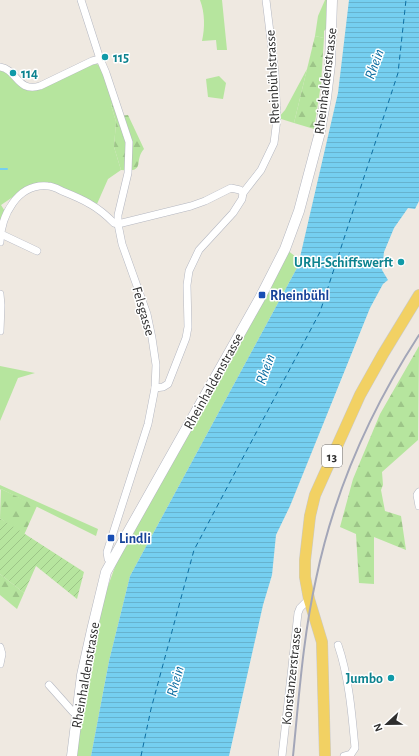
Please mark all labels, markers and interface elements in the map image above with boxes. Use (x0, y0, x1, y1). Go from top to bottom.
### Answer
street label: Rheinhaldenstrasse (312, 27, 339, 135)
street label: Rheinbühlstrasse (264, 29, 282, 124)
water label: Rhein (362, 47, 387, 81)
place label: 115 (113, 51, 129, 65)
marker: 115 (100, 52, 110, 62)
place label: 114 (21, 67, 38, 81)
marker: 114 (8, 68, 18, 78)
place label: URH-Schiffswerft (294, 256, 393, 270)
marker: URH-Schiffswerft (396, 257, 406, 267)
street label: Felsgasse (129, 285, 157, 338)
place label: Rheinbühl (270, 289, 329, 303)
marker: Rheinbühl (257, 290, 267, 300)
street label: Rheinhaldenstrasse (182, 331, 246, 432)
water label: Rhein (253, 352, 278, 386)
road number: 13 (322, 445, 342, 467)
place label: Lindli (119, 532, 151, 546)
marker: Lindli (106, 533, 116, 543)
street label: Rheinhaldenstrasse (70, 621, 102, 729)
street label: Konstanzerstrasse (280, 626, 304, 726)
water label: Rhein (164, 664, 187, 698)
place label: Jumbo (346, 672, 383, 686)
marker: Jumbo (386, 673, 396, 683)
north arrow (367, 704, 407, 744)
text: N (372, 722, 385, 733)

